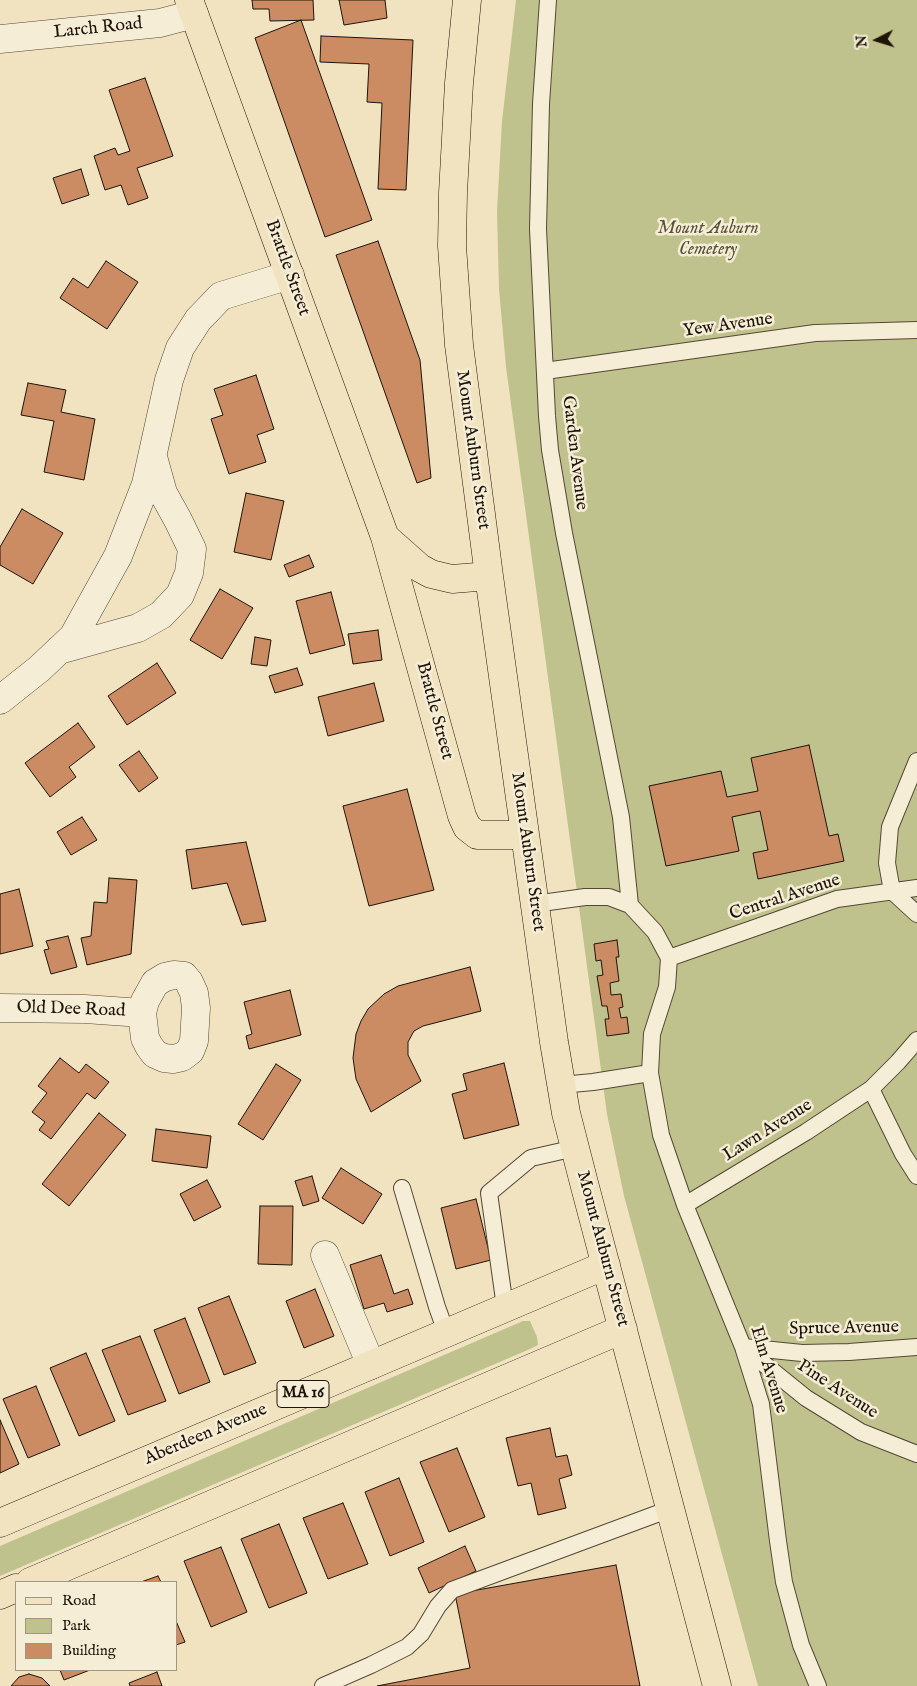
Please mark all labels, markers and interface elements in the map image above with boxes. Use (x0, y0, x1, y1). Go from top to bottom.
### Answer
street label: Larch Road (53, 14, 143, 44)
north arrow (852, 15, 902, 65)
text: N (853, 34, 872, 48)
street label: Brattle Street (260, 217, 314, 319)
park label: Mount Auburn Cemetery (657, 218, 759, 260)
street label: Yew Avenue (682, 309, 774, 343)
street label: Mount Auburn Street (450, 369, 494, 531)
street label: Garden Avenue (556, 395, 592, 511)
street label: Brattle Street (411, 660, 457, 762)
street label: Mount Auburn Street (505, 771, 549, 933)
street label: Central Avenue (727, 870, 843, 926)
street label: Old Dee Road (16, 997, 126, 1023)
street label: Lawn Avenue (720, 1095, 816, 1167)
street label: Mount Auburn Street (571, 1169, 633, 1329)
street label: Spruce Avenue (789, 1317, 899, 1341)
street label: Elm Avenue (744, 1324, 792, 1416)
street label: Pine Avenue (793, 1356, 881, 1424)
road number: MA 16 (277, 1380, 329, 1408)
street label: Aberdeen Avenue (141, 1399, 271, 1471)
legend (15, 1581, 178, 1671)
text: Road (62, 1591, 96, 1610)
text: Park (62, 1616, 91, 1635)
text: Building (62, 1641, 116, 1660)

